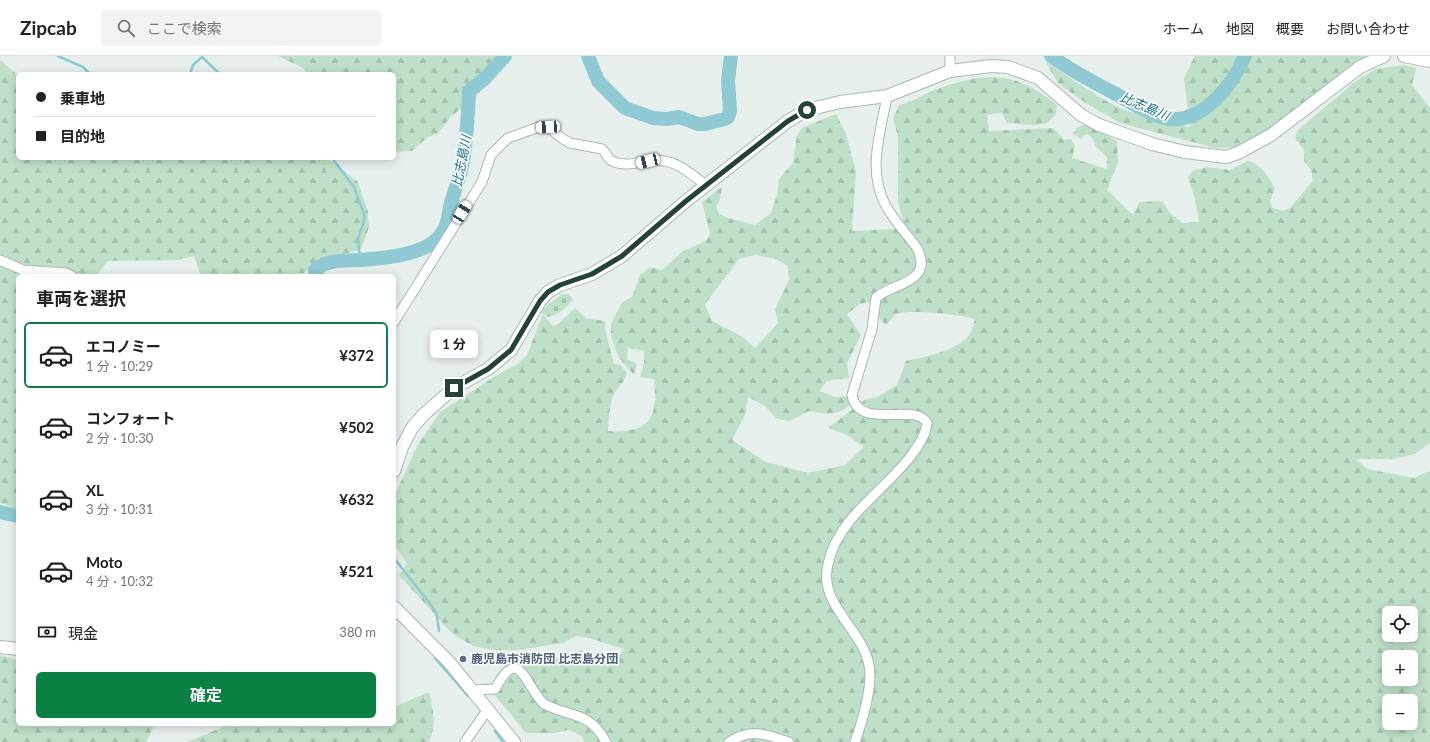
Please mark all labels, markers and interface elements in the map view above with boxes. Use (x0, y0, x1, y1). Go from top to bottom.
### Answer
search box (101, 10, 381, 46)
text: Zipcab (20, 16, 77, 39)
icon: search (115, 17, 137, 39)
text: ここで検索 (147, 19, 222, 37)
text: ホーム (1162, 20, 1204, 37)
text: 地図 (1226, 20, 1254, 37)
text: 概要 (1276, 20, 1304, 37)
text: お問い合わせ (1326, 20, 1410, 37)
water label: 比志島川 (1118, 88, 1174, 124)
text: 乗車地 (60, 89, 105, 107)
route start (798, 101, 816, 119)
car (536, 120, 560, 134)
text: 目的地 (60, 127, 105, 145)
water label: 比志島川 (448, 132, 474, 188)
car (635, 152, 661, 170)
car (451, 199, 473, 225)
text: 車両を選択 (36, 287, 126, 309)
callout: 1 分 (430, 330, 478, 358)
text: 1 分 (442, 336, 466, 352)
icon: car (38, 337, 74, 373)
text: エコノミー (86, 337, 161, 355)
text: ¥372 (339, 346, 374, 364)
text: 1 分 · 10:29 (86, 358, 153, 374)
route end (445, 379, 463, 397)
icon: car (38, 409, 74, 445)
text: コンフォート (86, 409, 176, 427)
text: ¥502 (339, 418, 374, 436)
text: 2 分 · 10:30 (86, 430, 153, 446)
icon: car (38, 481, 74, 517)
text: XL (86, 481, 104, 499)
text: ¥632 (339, 490, 374, 508)
text: 3 分 · 10:31 (86, 501, 153, 517)
icon: car (38, 553, 74, 589)
text: Moto (86, 553, 123, 571)
text: ¥521 (339, 562, 374, 580)
text: 4 分 · 10:32 (86, 573, 153, 589)
map controls (1382, 606, 1418, 730)
button: locate (1382, 606, 1418, 642)
icon: cash (36, 621, 58, 643)
text: 現金 (68, 624, 98, 642)
text: 380 m (339, 624, 376, 640)
button: + (1382, 650, 1418, 686)
place label: 鹿児島市消防団 比志島分団 (471, 651, 618, 666)
marker: 鹿児島市消防団 比志島分団 (458, 654, 468, 664)
button: 確定 (36, 672, 376, 718)
button: − (1382, 694, 1418, 730)

